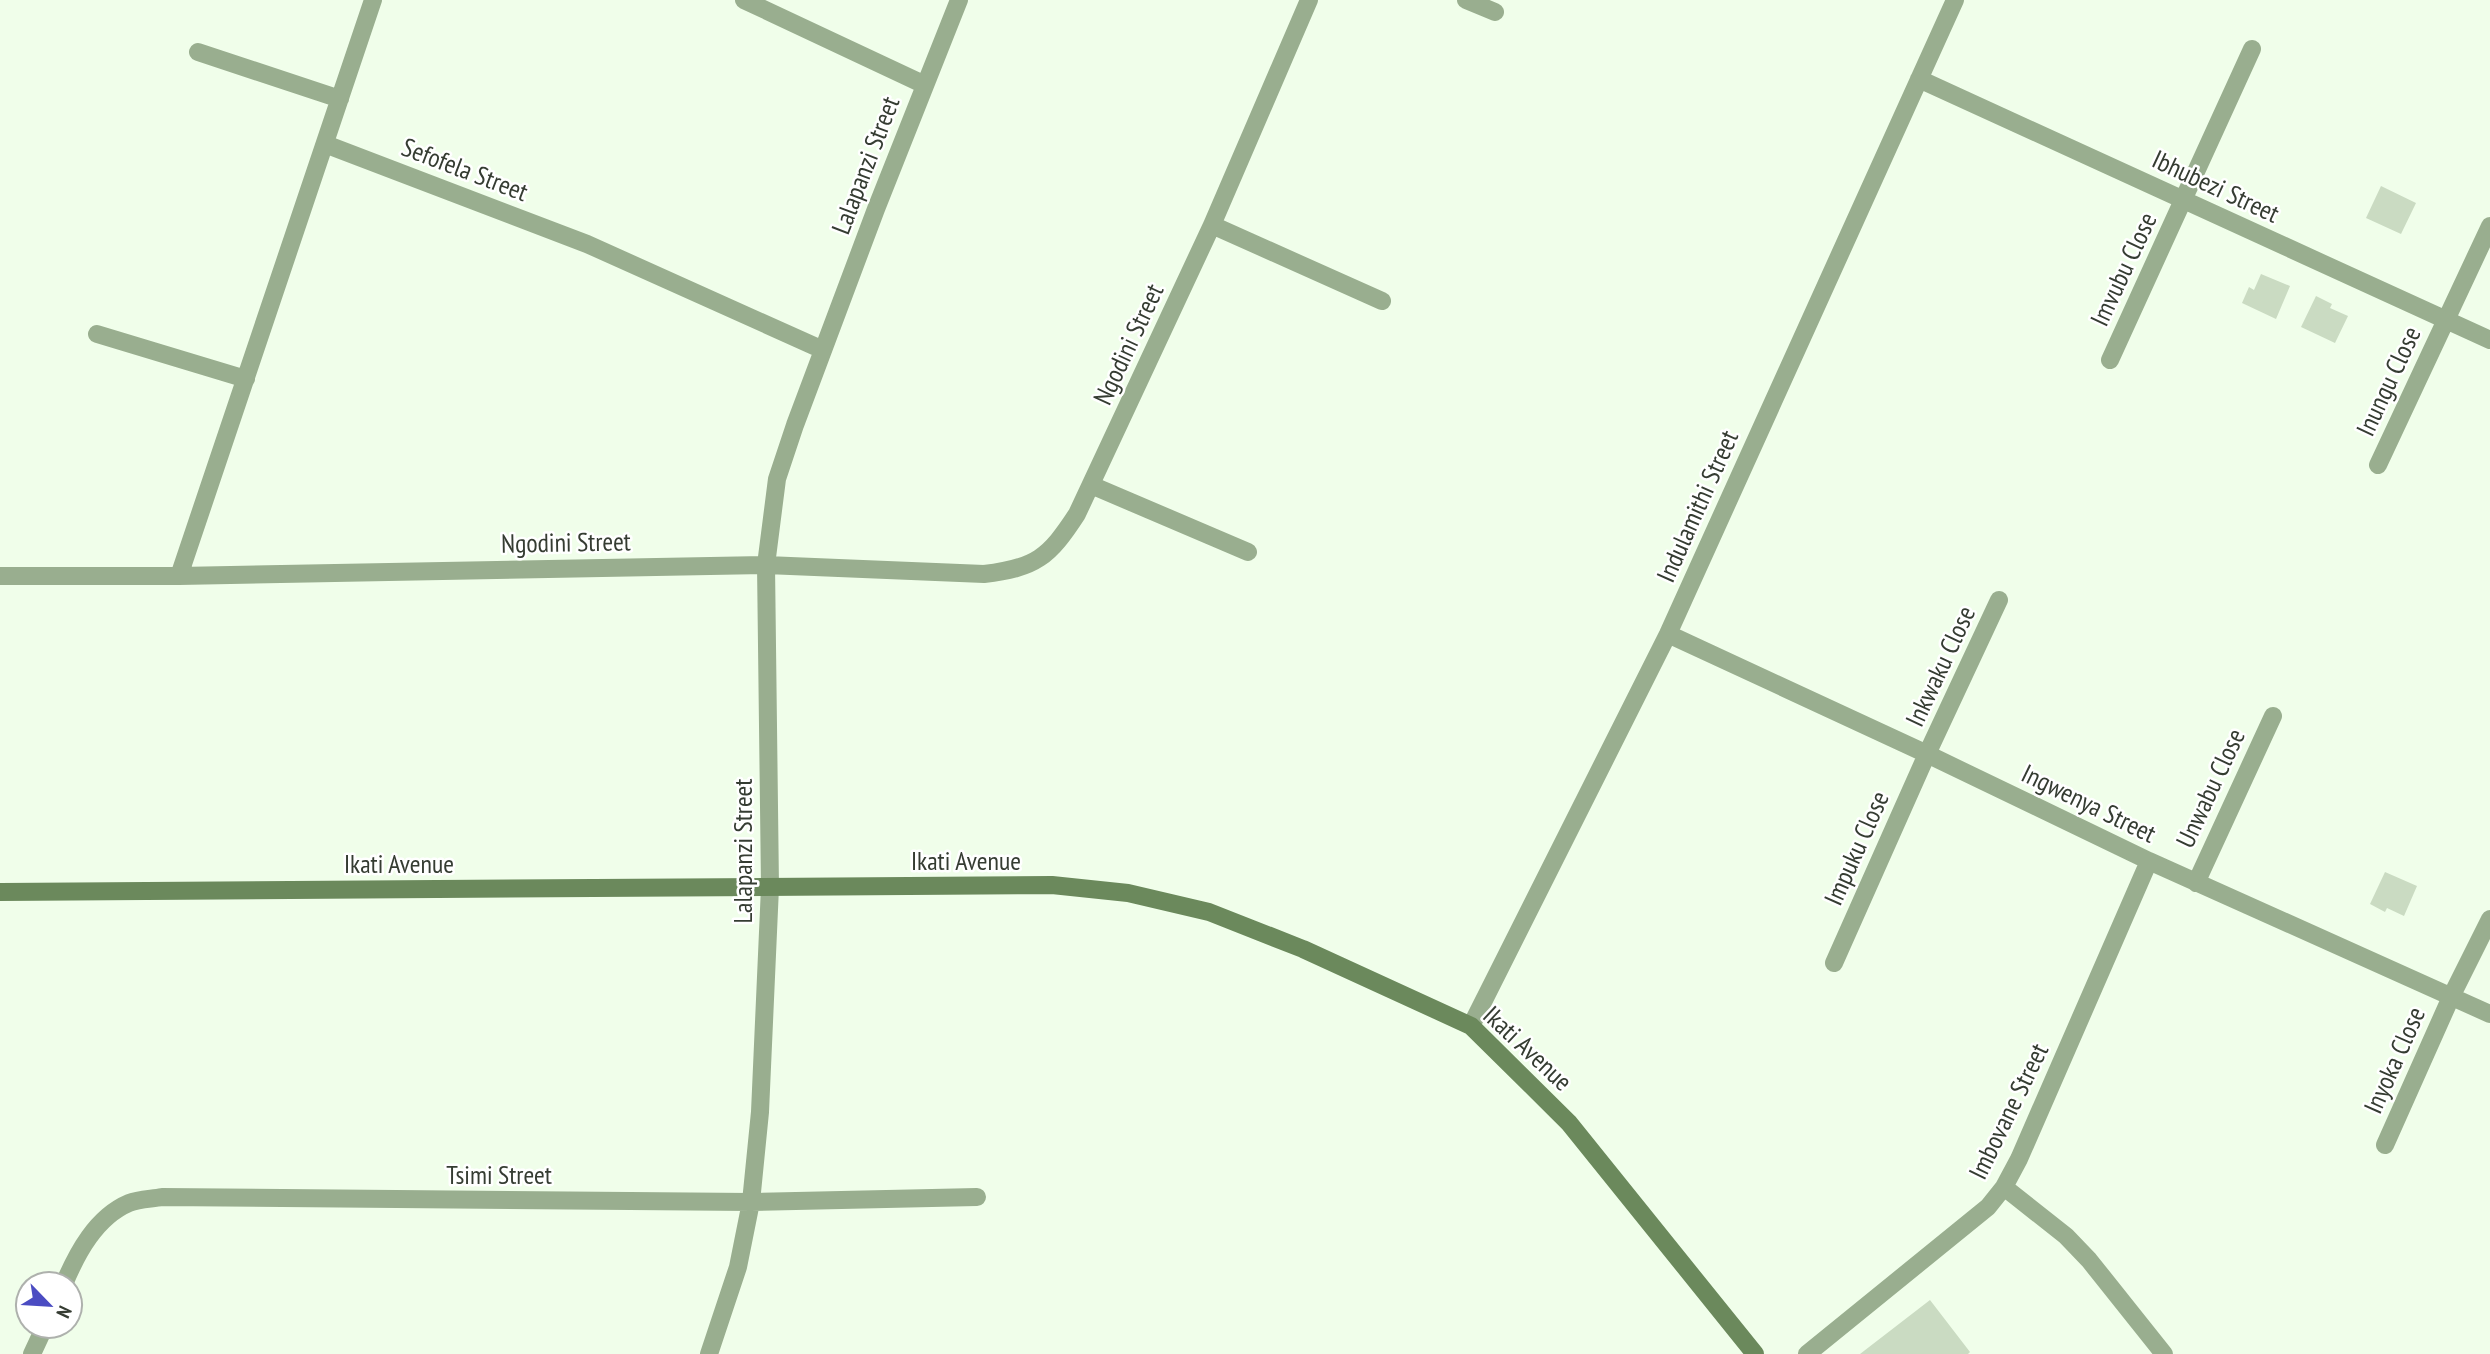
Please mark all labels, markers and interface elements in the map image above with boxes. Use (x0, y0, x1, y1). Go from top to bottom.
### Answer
street label: Lalapanzi Street (824, 92, 906, 238)
street label: Sefofela Street (397, 130, 533, 208)
street label: Ibhubezi Street (2147, 142, 2285, 230)
street label: Imvubu Close (2082, 207, 2164, 331)
street label: Ngodini Street (1086, 278, 1170, 410)
street label: Inungu Close (2348, 321, 2428, 441)
street label: Indulamithi Street (1649, 425, 1745, 587)
street label: Ngodini Street (501, 524, 631, 560)
street label: Inkwaku Close (1898, 601, 1982, 731)
street label: Unwabu Close (2168, 723, 2252, 853)
street label: Ingwenya Street (2016, 756, 2162, 850)
street label: Lalapanzi Street (726, 779, 759, 923)
street label: Impuku Close (1816, 786, 1896, 910)
street label: Ikati Avenue (911, 844, 1021, 877)
street label: Ikati Avenue (344, 847, 454, 880)
street label: Ikati Avenue (1477, 998, 1579, 1098)
street label: Inyoka Close (2356, 1002, 2432, 1118)
street label: Imbovane Street (1961, 1038, 2055, 1184)
street label: Tsimi Street (446, 1158, 552, 1191)
north arrow (14, 1270, 84, 1340)
text: N (51, 1302, 77, 1322)

